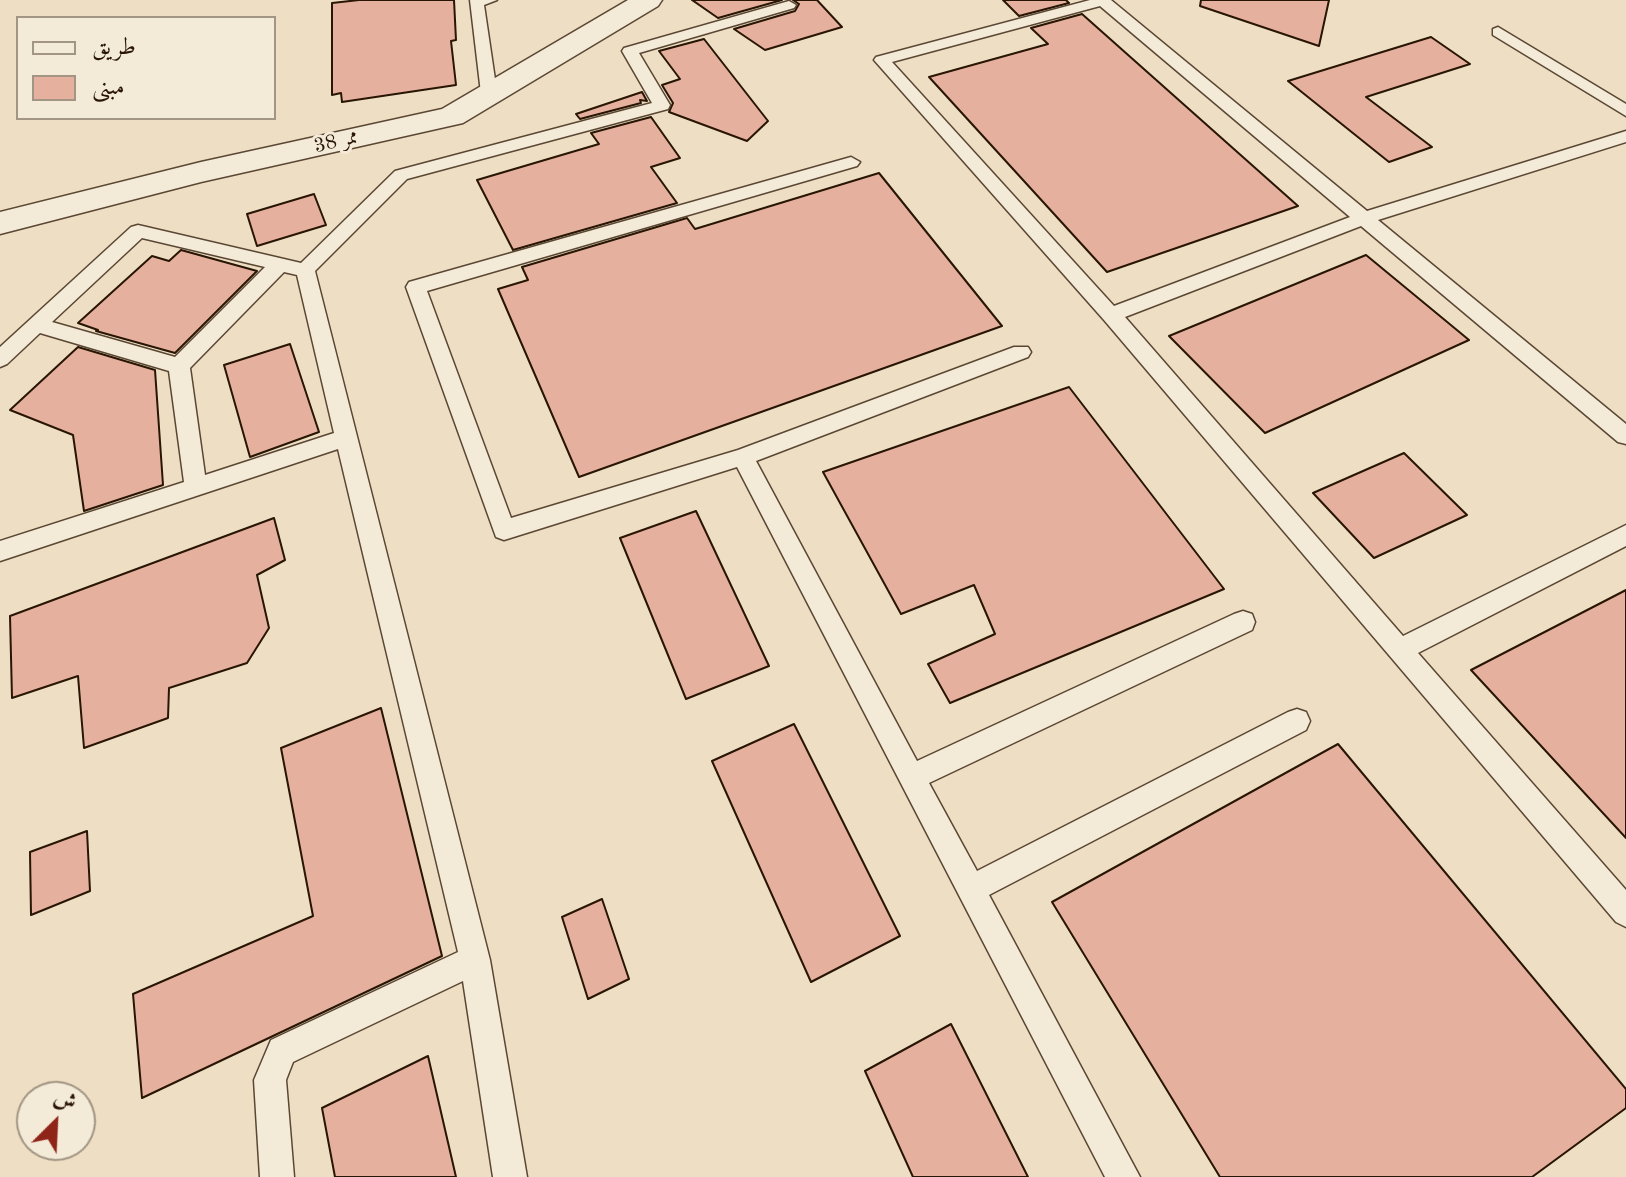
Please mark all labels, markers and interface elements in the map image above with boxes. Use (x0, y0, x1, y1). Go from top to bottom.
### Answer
legend (16, 16, 276, 120)
text: طريق (92, 36, 136, 60)
text: مبنى (92, 76, 125, 100)
street label: ممر 38 (312, 125, 360, 159)
north arrow (16, 1081, 96, 1161)
text: ش (50, 1086, 79, 1115)

